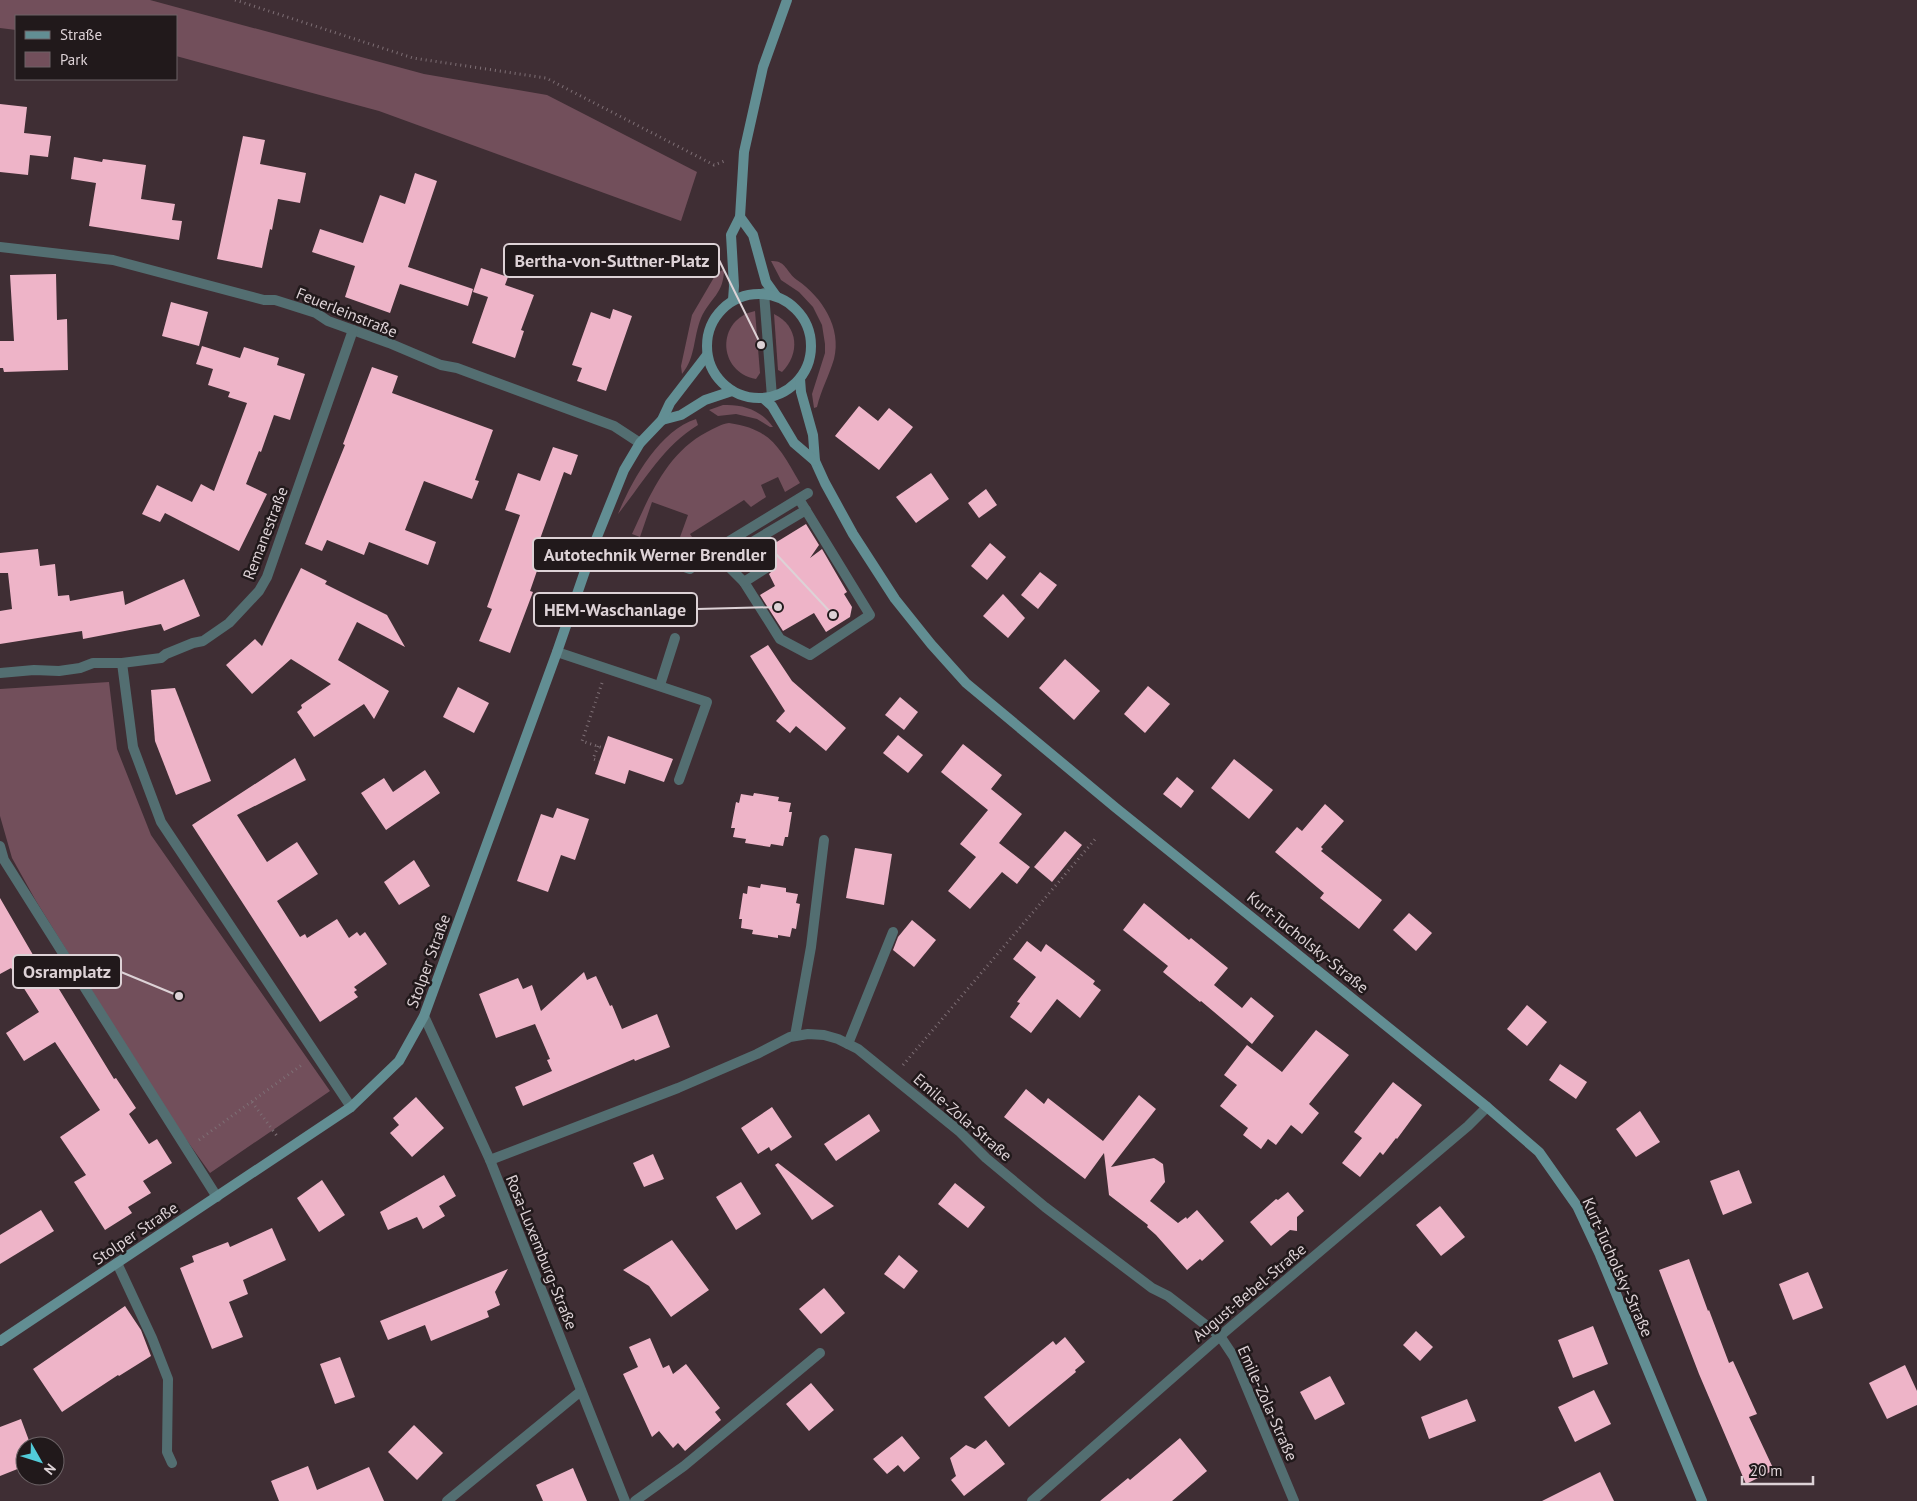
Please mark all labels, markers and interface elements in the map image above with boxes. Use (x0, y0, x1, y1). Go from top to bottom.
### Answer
legend (15, 15, 178, 80)
text: Straße (60, 25, 102, 44)
text: Park (60, 50, 88, 69)
callout: Bertha-von-Suttner-Platz (504, 244, 719, 277)
text: Bertha-von-Suttner-Platz (514, 249, 710, 272)
street label: Feuerleinstraße (293, 283, 401, 341)
street label: Remanestraße (238, 484, 292, 582)
callout: Autotechnik Werner Brendler (533, 538, 776, 571)
text: Autotechnik Werner Brendler (544, 543, 767, 566)
callout: HEM-Waschanlage (534, 593, 697, 626)
text: HEM-Waschanlage (544, 598, 686, 621)
street label: Kurt-Tucholsky-Straße (1243, 887, 1373, 997)
street label: Stolper Straße (402, 911, 454, 1011)
callout: Osramplatz (13, 955, 121, 988)
text: Osramplatz (23, 960, 111, 983)
street label: Emile-Zola-Straße (910, 1069, 1016, 1165)
street label: Rosa-Luxemburg-Straße (502, 1172, 582, 1332)
street label: Kurt-Tucholsky-Straße (1578, 1194, 1658, 1340)
street label: Stolper Straße (89, 1197, 181, 1269)
street label: August-Bebel-Straße (1188, 1239, 1310, 1345)
street label: Emile-Zola-Straße (1234, 1342, 1302, 1464)
north arrow (15, 1436, 65, 1486)
scale bar (1742, 1454, 1813, 1486)
text: N (40, 1460, 60, 1478)
text: 20 m (1750, 1461, 1783, 1480)

